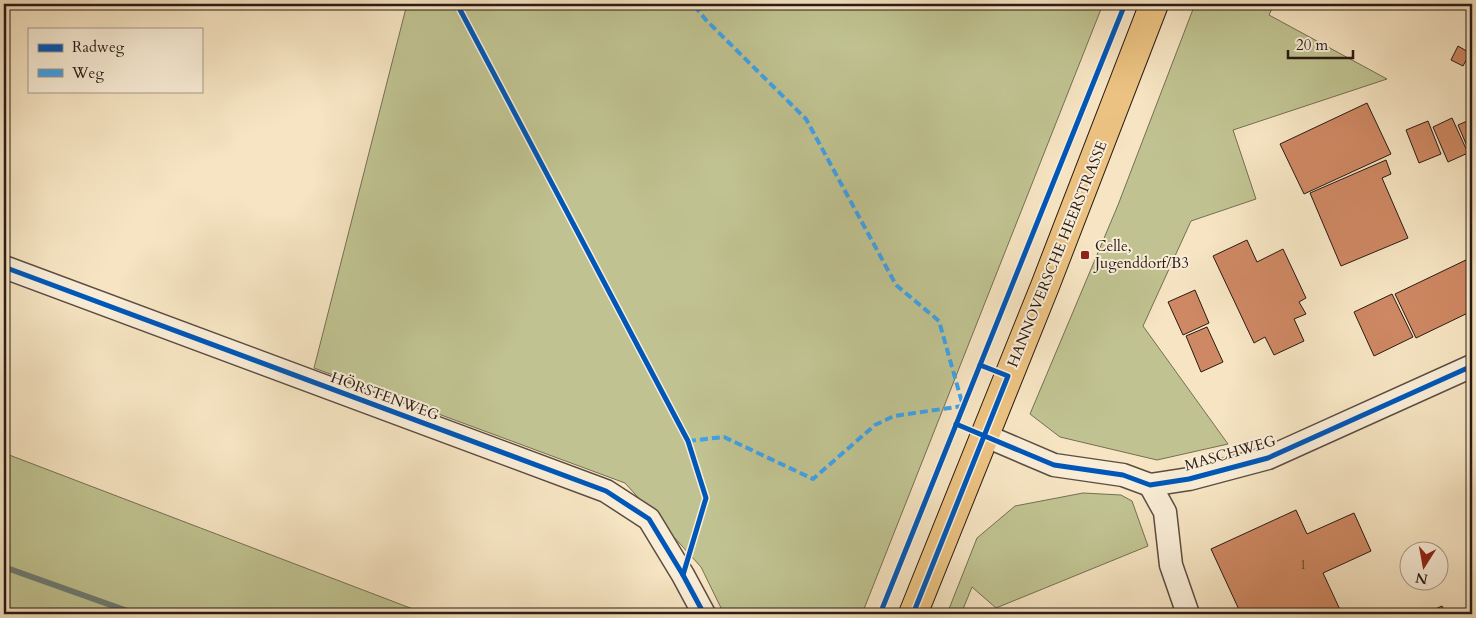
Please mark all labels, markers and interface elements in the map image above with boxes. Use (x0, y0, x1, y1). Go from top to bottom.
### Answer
legend (28, 28, 202, 92)
scale bar (1288, 28, 1354, 60)
text: 20 m (1296, 35, 1328, 55)
text: Radweg (72, 37, 125, 57)
text: Weg (71, 63, 104, 83)
street label: HANNOVERSCHE HEERSTRASSE (1002, 138, 1112, 370)
place label: Celle, Jugenddorf/B3 (1093, 236, 1189, 273)
marker: Celle, Jugenddorf/B3 (1079, 249, 1091, 261)
street label: HÖRSTENWEG (328, 367, 442, 425)
street label: MASCHWEG (1182, 430, 1278, 476)
north arrow (1398, 540, 1448, 590)
house number: 1 (1300, 557, 1306, 573)
text: N (1414, 568, 1429, 589)

